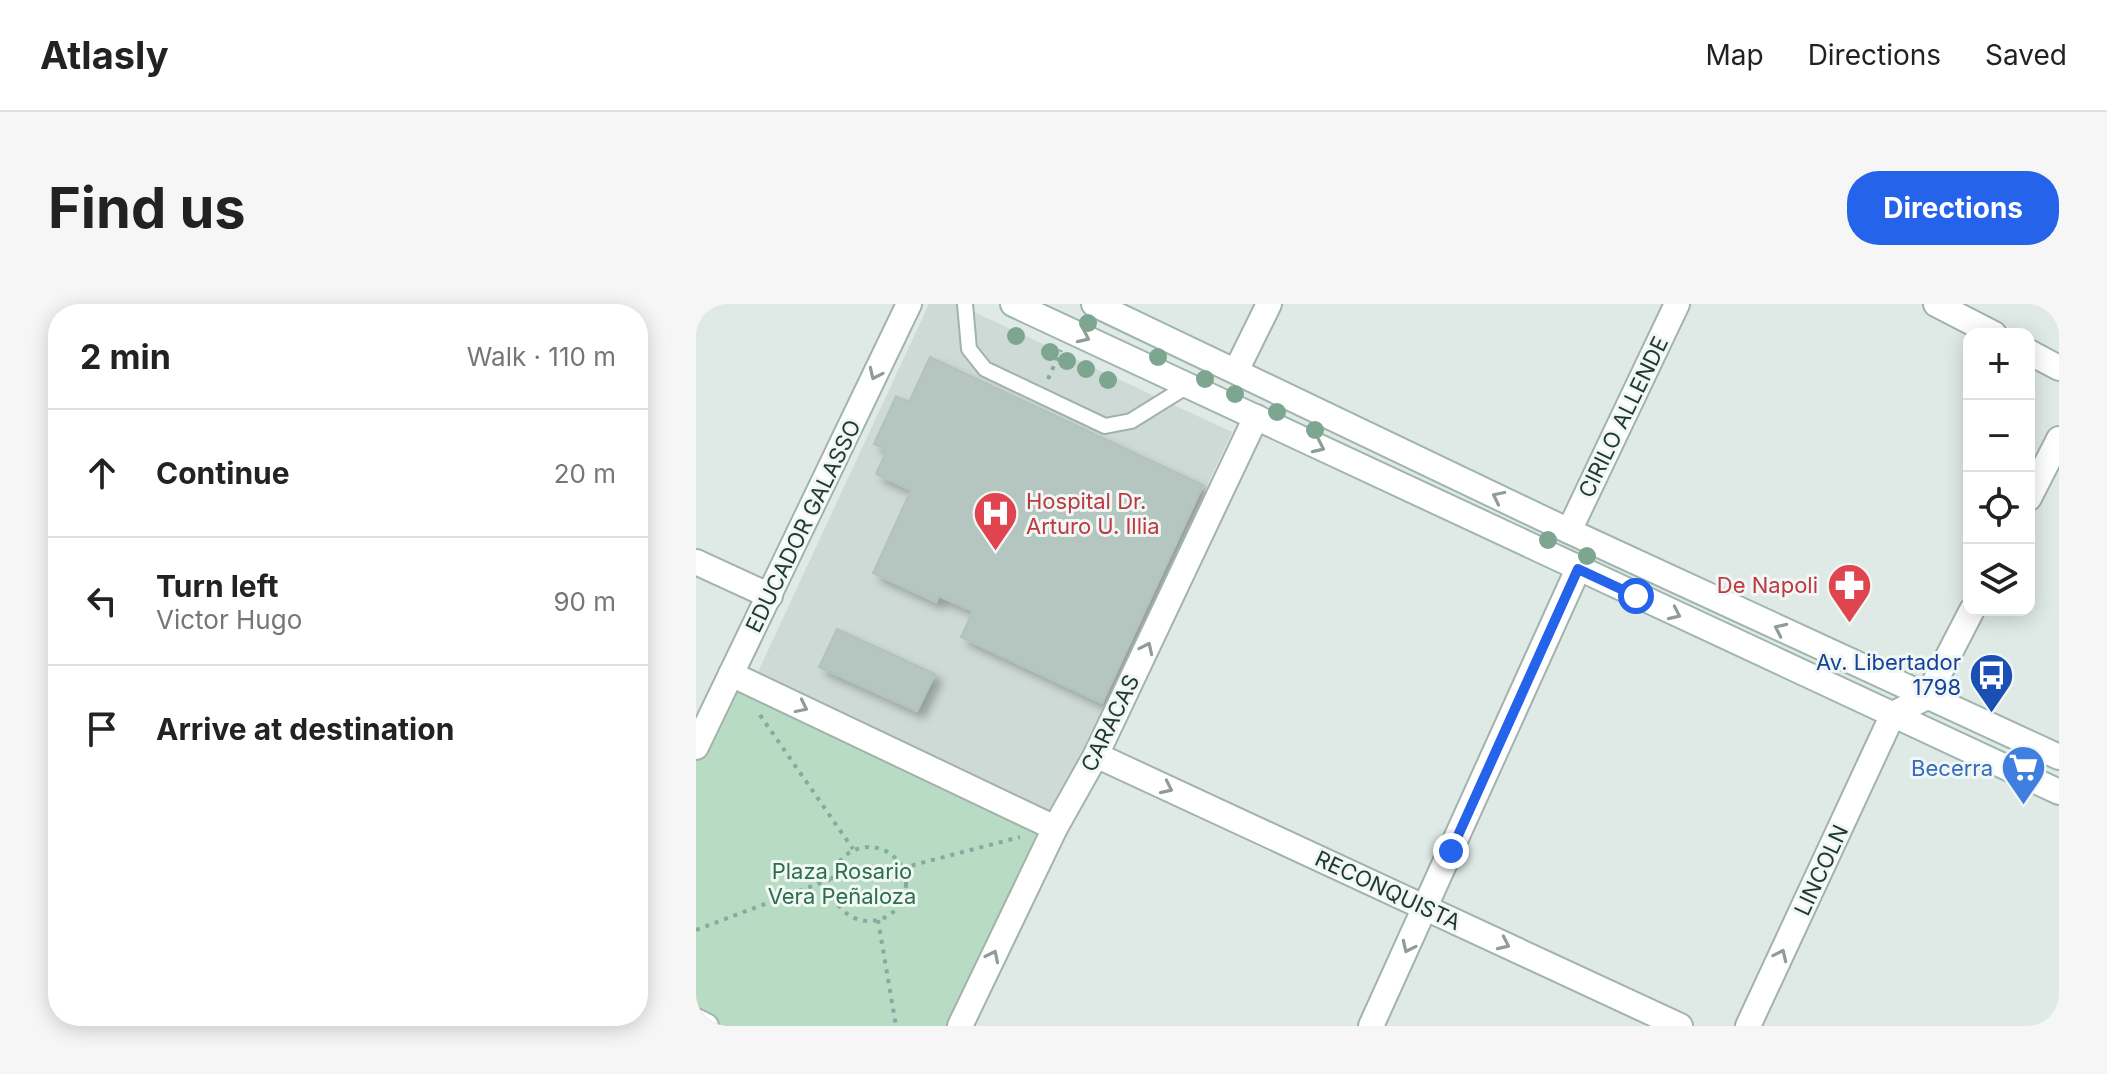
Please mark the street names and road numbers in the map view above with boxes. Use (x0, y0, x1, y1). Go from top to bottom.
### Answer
street label: CIRILO ALLENDE (1573, 332, 1673, 502)
street label: EDUCADOR GALASSO (740, 416, 866, 636)
street label: CARACAS (1075, 670, 1145, 776)
street label: LINCOLN (1789, 821, 1853, 919)
street label: RECONQUISTA (1311, 845, 1465, 935)

